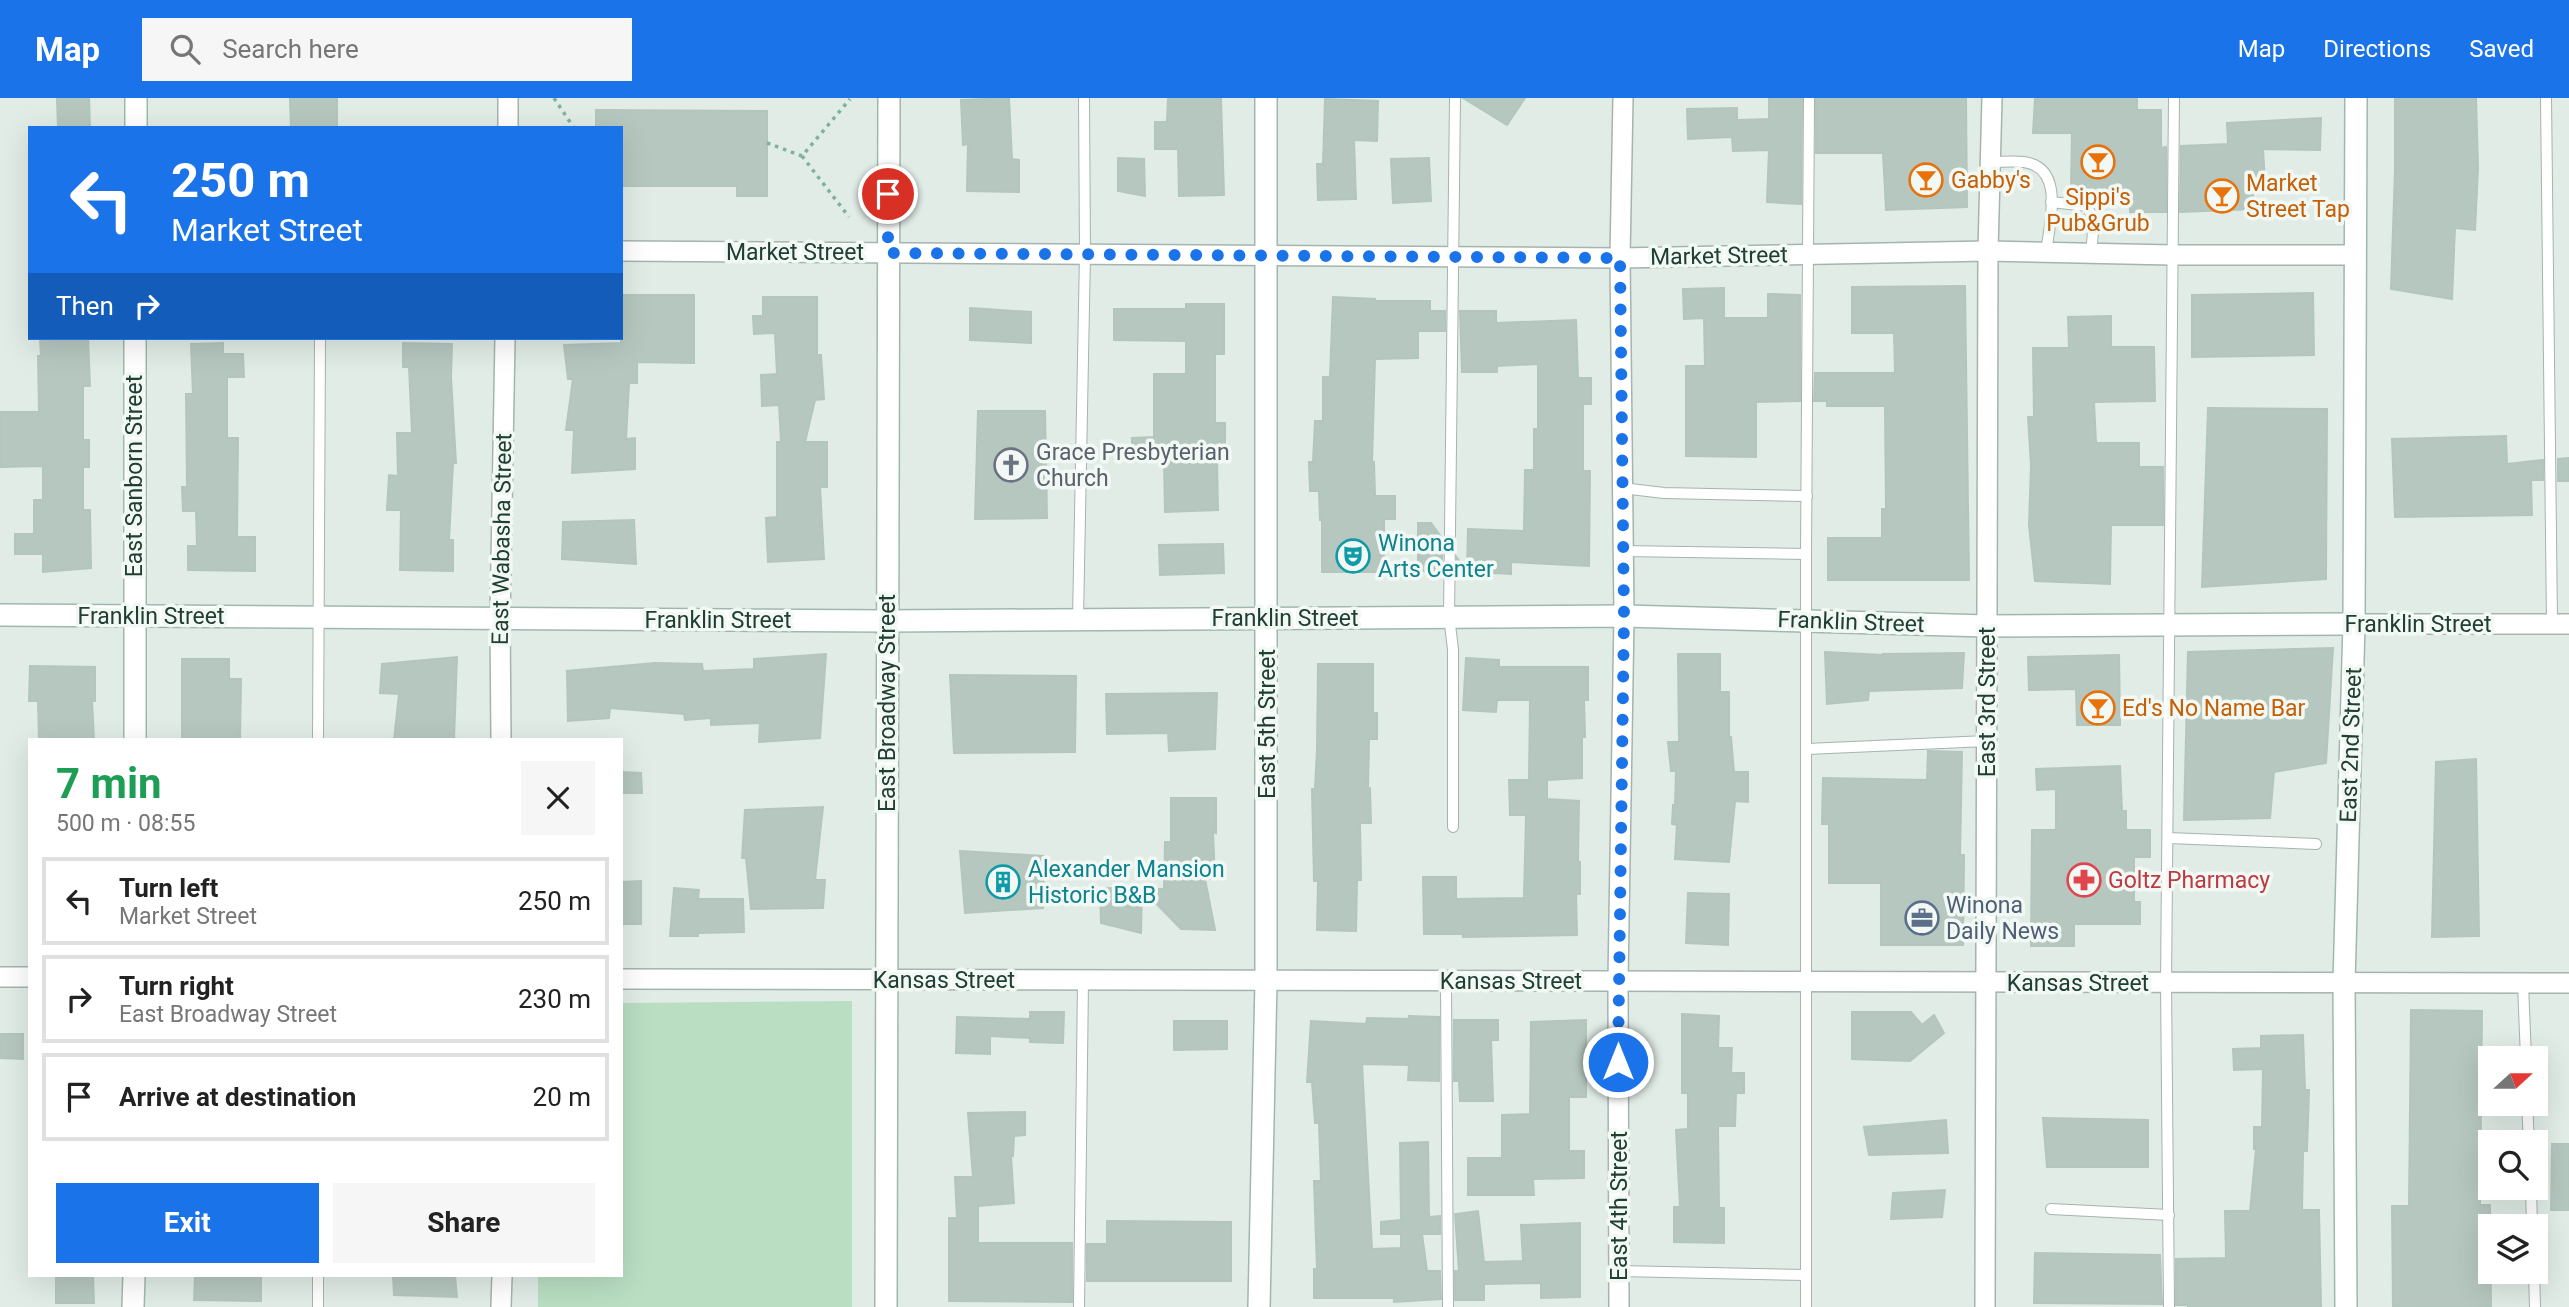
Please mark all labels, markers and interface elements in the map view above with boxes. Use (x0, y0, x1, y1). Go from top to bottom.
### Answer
search box (142, 18, 632, 81)
text: Map (35, 30, 100, 69)
icon: search (166, 30, 204, 68)
text: Search here (222, 34, 359, 64)
text: Map (2238, 35, 2285, 63)
text: Directions (2323, 35, 2431, 63)
text: Saved (2469, 35, 2534, 63)
bar icon: Sippi's Pub&Grub (2079, 143, 2117, 181)
text: 250 m (171, 152, 310, 209)
icon: left (56, 154, 147, 245)
bar icon: Gabby's (1907, 161, 1945, 199)
pin (858, 164, 918, 224)
place label: Gabby's (1951, 167, 2031, 194)
place label: Market Street Tap (2246, 170, 2350, 223)
icon: arrive (869, 175, 907, 213)
bar icon: Market Street Tap (2203, 177, 2241, 215)
place label: Sippi's Pub&Grub (2046, 184, 2150, 237)
text: Market Street (171, 211, 363, 249)
street label: Market Street (726, 239, 864, 266)
street label: Market Street (1650, 241, 1788, 271)
icon: right (128, 287, 166, 325)
text: Then (56, 291, 114, 321)
street label: East Sanborn Street (121, 375, 148, 577)
street label: East Wabasha Street (487, 433, 517, 645)
place label: Grace Presbyterian Church (1036, 439, 1230, 492)
church icon: Grace Presbyterian Church (992, 446, 1030, 484)
place label: Winona Arts Center (1378, 530, 1494, 583)
theatre icon: Winona Arts Center (1334, 537, 1372, 575)
street label: East Broadway Street (874, 594, 901, 812)
street label: Franklin Street (78, 603, 224, 630)
street label: Franklin Street (1212, 605, 1358, 632)
street label: Franklin Street (1777, 606, 1925, 638)
street label: Franklin Street (645, 607, 791, 634)
street label: Franklin Street (2345, 611, 2491, 638)
street label: East 3rd Street (1974, 627, 2001, 777)
street label: East 5th Street (1254, 649, 1281, 799)
street label: East 2nd Street (2335, 667, 2367, 823)
bar icon: Ed's No Name Bar (2079, 689, 2117, 727)
place label: Ed's No Name Bar (2122, 695, 2306, 722)
text: 7 min (56, 759, 162, 808)
button: close (521, 761, 595, 835)
text: 500 m · 08:55 (56, 810, 195, 837)
place label: Alexander Mansion Historic B&B (1028, 856, 1225, 909)
pharmacy icon: Goltz Pharmacy (2065, 861, 2103, 899)
building icon: Alexander Mansion Historic B&B (984, 863, 1022, 901)
place label: Goltz Pharmacy (2108, 867, 2270, 894)
text: Turn left (119, 873, 218, 903)
icon: left (60, 882, 98, 920)
text: 250 m (518, 886, 591, 916)
place label: Winona Daily News (1946, 892, 2059, 945)
office icon: Winona Daily News (1903, 899, 1941, 937)
text: Market Street (119, 903, 257, 930)
street label: Kansas Street (873, 967, 1015, 994)
street label: Kansas Street (1440, 968, 1582, 995)
street label: Kansas Street (2007, 970, 2149, 997)
text: Turn right (119, 971, 234, 1001)
icon: right (60, 980, 98, 1018)
text: 230 m (518, 984, 591, 1014)
text: East Broadway Street (119, 1001, 337, 1028)
position arrow (1581, 1025, 1655, 1099)
north arrow (2478, 1046, 2548, 1116)
map controls (2478, 1046, 2548, 1284)
icon: arrive (60, 1078, 98, 1116)
text: Arrive at destination (119, 1082, 356, 1112)
text: 20 m (533, 1082, 591, 1112)
button: search (2478, 1130, 2548, 1200)
street label: East 4th Street (1606, 1131, 1633, 1281)
button: Exit (56, 1183, 319, 1263)
button: Share (333, 1183, 595, 1263)
button: layers (2478, 1214, 2548, 1284)

